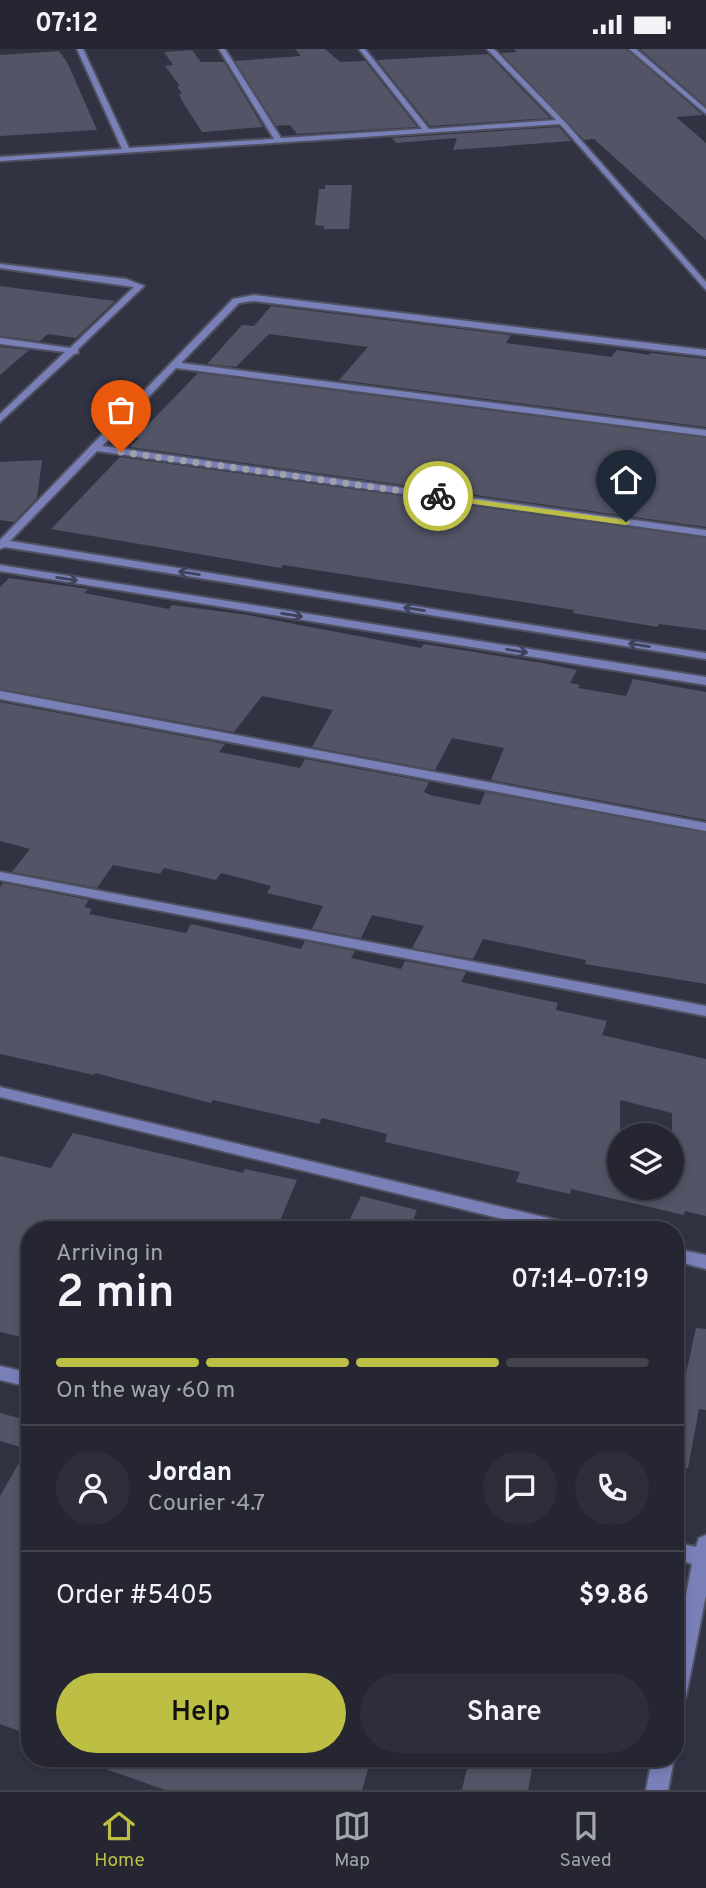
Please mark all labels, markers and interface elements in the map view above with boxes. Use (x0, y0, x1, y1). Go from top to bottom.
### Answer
text: 07:12 (35, 8, 98, 41)
pin (91, 380, 151, 452)
icon: bag (102, 391, 140, 429)
pin (596, 450, 656, 522)
courier (403, 461, 473, 531)
icon: home (607, 461, 645, 499)
icon: bike (419, 477, 457, 515)
one-way arrow (178, 566, 201, 579)
one-way arrow (55, 573, 78, 586)
one-way arrow (403, 602, 426, 615)
one-way arrow (280, 609, 303, 622)
one-way arrow (628, 638, 651, 651)
one-way arrow (505, 645, 528, 658)
map controls (607, 1123, 684, 1200)
button: layers (607, 1123, 684, 1200)
text: Arriving in (56, 1240, 163, 1269)
text: 07:14–07:19 (511, 1264, 649, 1297)
text: 2 min (56, 1265, 175, 1324)
text: On the way · 60 m (56, 1377, 235, 1406)
button: person (56, 1451, 130, 1525)
button: chat (483, 1451, 557, 1525)
button: phone (575, 1451, 649, 1525)
text: Jordan (148, 1457, 232, 1490)
text: Courier · 4.7 (148, 1490, 265, 1519)
text: Order #5405 (56, 1580, 213, 1613)
text: $9.86 (579, 1580, 649, 1613)
button: Help (56, 1673, 346, 1753)
button: Share (360, 1673, 649, 1753)
tab: Home (94, 1807, 145, 1873)
tab: Map (333, 1807, 371, 1873)
tab: Saved (560, 1807, 612, 1873)

